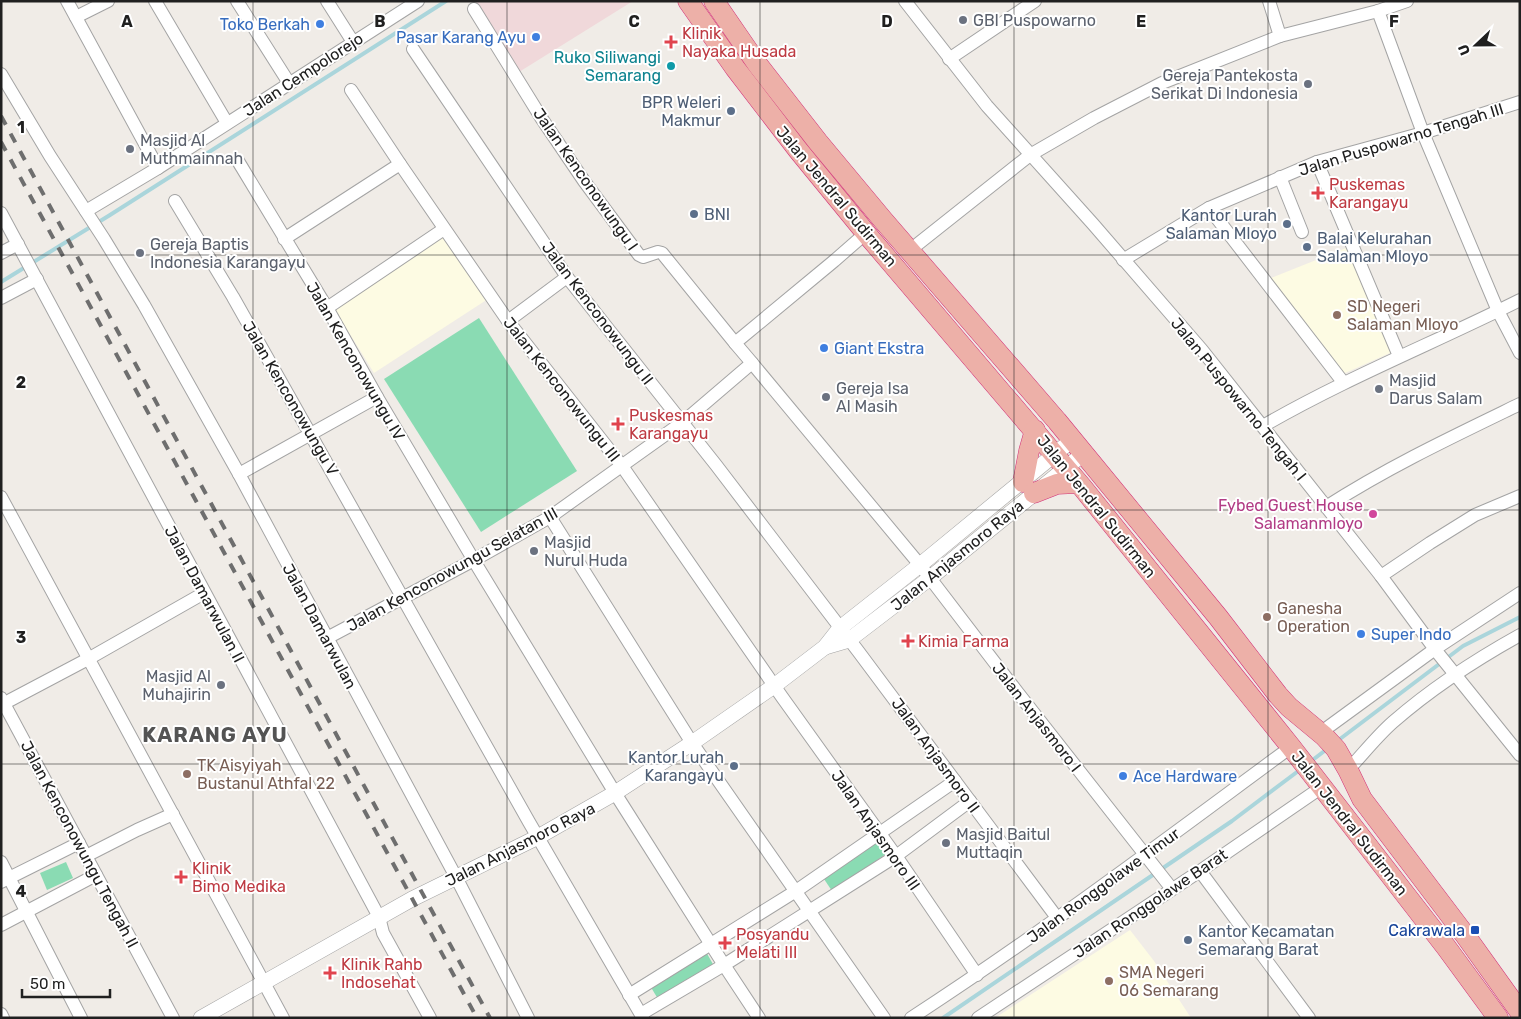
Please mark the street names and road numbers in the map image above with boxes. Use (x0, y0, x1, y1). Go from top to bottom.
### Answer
street label: Jalan Cempolorejo (240, 29, 367, 120)
street label: Jalan Puspowarno Tengah III (1296, 99, 1506, 180)
street label: Jalan Kenconowungu I (529, 104, 642, 254)
street label: Jalan Jendral Sudirman (772, 122, 901, 271)
street label: Jalan Kenconowungu II (538, 238, 657, 388)
street label: Jalan Kenconowungu IV (302, 279, 409, 444)
street label: Jalan Kenconowungu III (499, 313, 624, 465)
street label: Jalan Puspowarno Tengah I (1167, 314, 1310, 485)
street label: Jalan Kenconowungu V (239, 318, 343, 479)
street label: Jalan Jendral Sudirman (1033, 431, 1160, 581)
street label: Jalan Anjasmoro Raya (887, 496, 1027, 615)
street label: Jalan Kenconowungu Selatan III (343, 503, 561, 636)
street label: Jalan Damarwulan II (161, 523, 249, 666)
street label: Jalan Damarwulan (279, 560, 361, 692)
street label: Jalan Anjasmoro I (988, 659, 1085, 776)
street label: Jalan Anjasmoro II (888, 694, 984, 816)
street label: Jalan Kenconowungu Tengah II (17, 737, 142, 951)
street label: Jalan Jendral Sudirman (1287, 747, 1412, 899)
street label: Jalan Anjasmoro III (827, 767, 924, 894)
street label: Jalan Anjasmoro Raya (442, 798, 598, 890)
street label: Jalan Ronggolawe Timur (1023, 824, 1183, 947)
street label: Jalan Ronggolawe Barat (1070, 845, 1231, 962)

